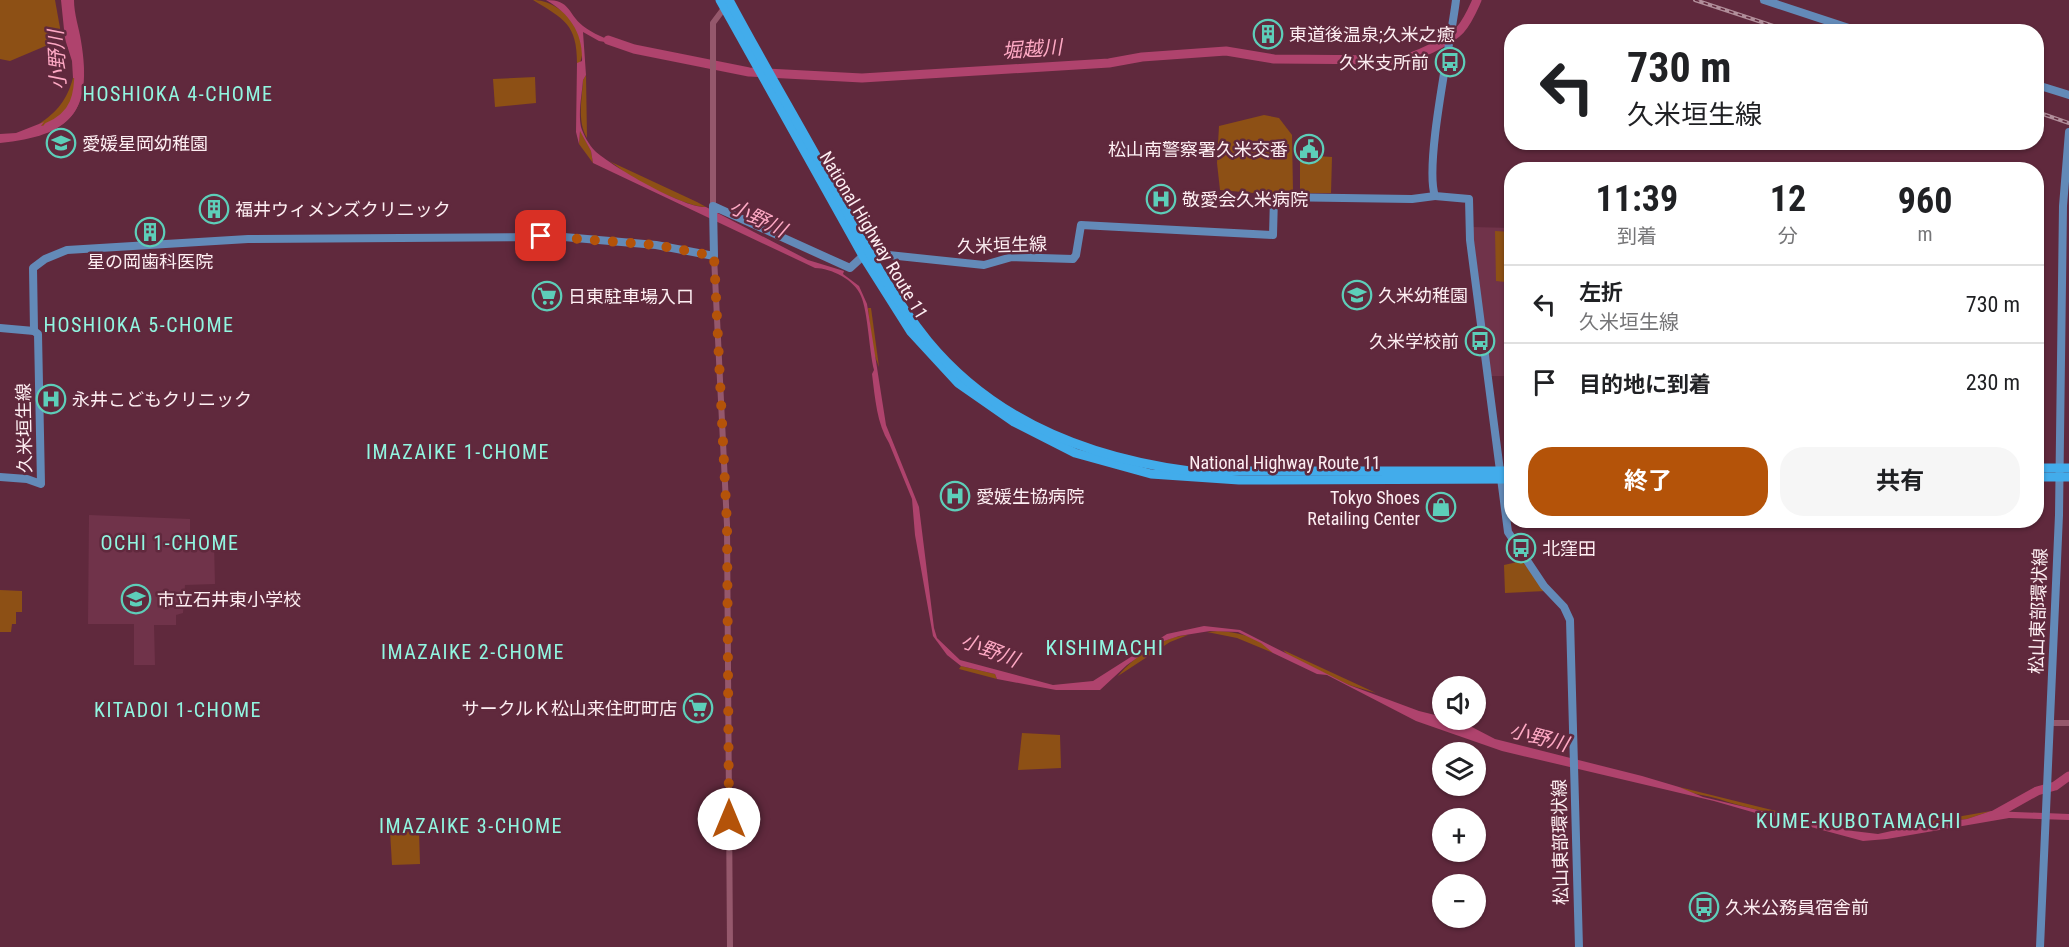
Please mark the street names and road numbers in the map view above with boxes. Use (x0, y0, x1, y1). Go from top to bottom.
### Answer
street label: National Highway Route 11 (816, 148, 932, 322)
street label: 久米垣生線 (957, 233, 1047, 257)
street label: 久米垣生線 (13, 383, 35, 473)
street label: National Highway Route 11 (1189, 452, 1381, 473)
street label: 松山東部環状線 (2025, 548, 2051, 674)
street label: 松山東部環状線 (1548, 779, 1572, 905)

